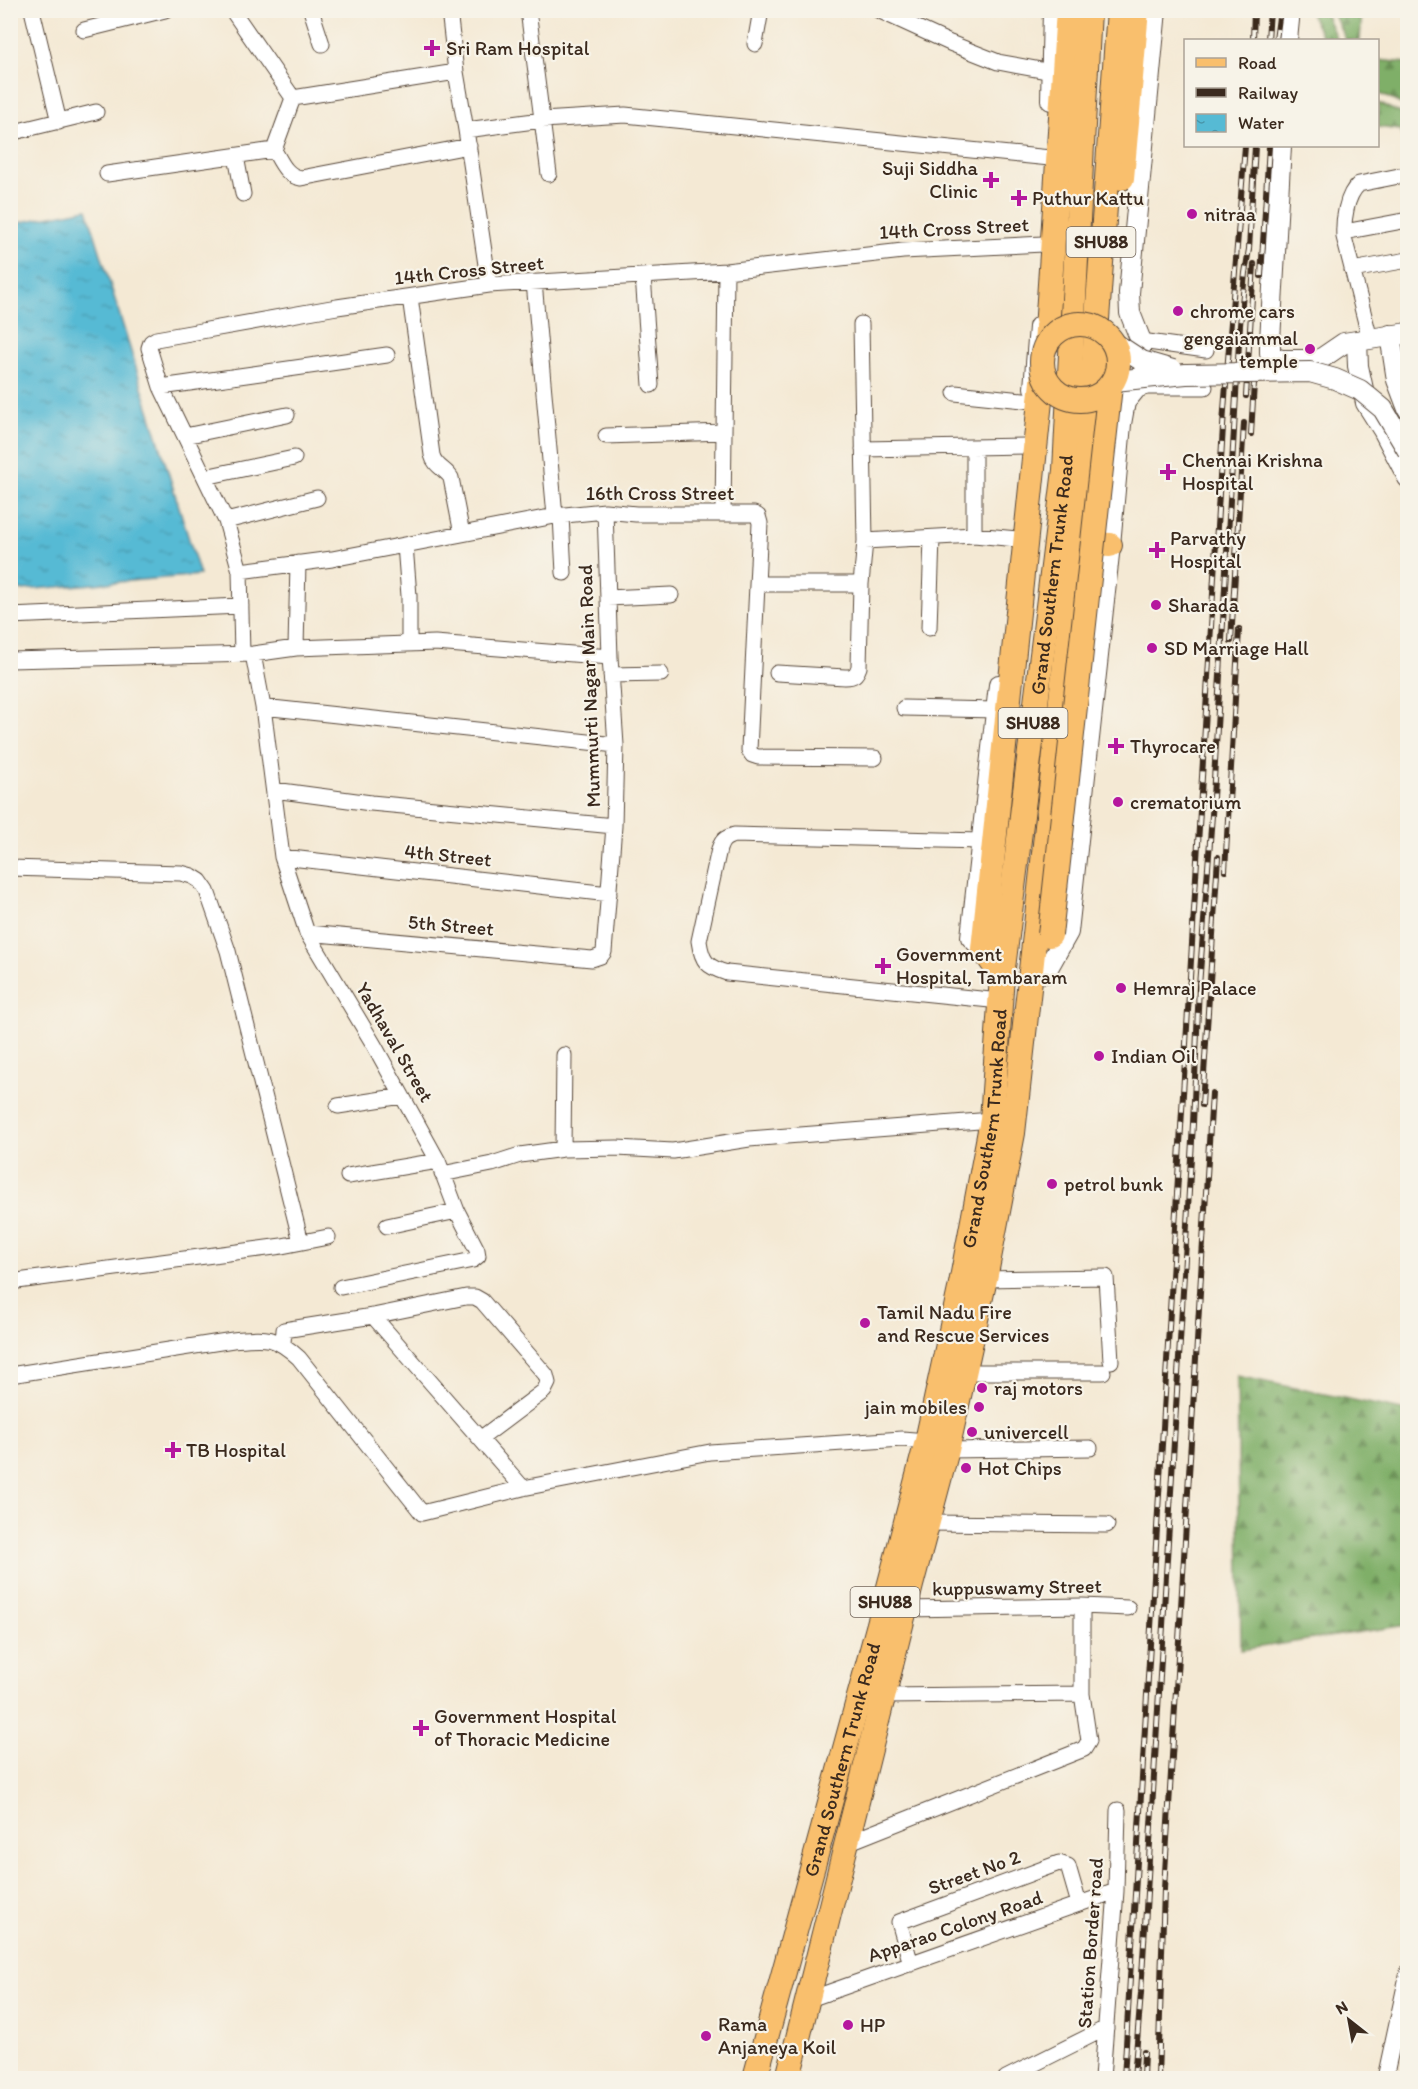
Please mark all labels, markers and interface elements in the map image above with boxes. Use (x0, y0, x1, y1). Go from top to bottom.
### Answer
place label: Sri Ram Hospital (446, 36, 590, 60)
marker: Sri Ram Hospital (423, 39, 441, 57)
legend (1184, 39, 1379, 147)
text: Road (1238, 52, 1277, 74)
text: Railway (1238, 82, 1299, 104)
text: Water (1238, 112, 1284, 134)
place label: Suji Siddha Clinic (882, 156, 979, 203)
marker: Suji Siddha Clinic (982, 171, 1000, 189)
place label: Puthur Kattu (1032, 186, 1144, 210)
marker: Puthur Kattu (1010, 189, 1028, 207)
place label: nitraa (1204, 202, 1257, 226)
marker: nitraa (1185, 207, 1199, 221)
street label: 14th Cross Street (878, 212, 1030, 244)
road number: SHU88 (1066, 227, 1136, 257)
street label: 14th Cross Street (393, 250, 545, 290)
place label: chrome cars (1190, 299, 1295, 323)
marker: chrome cars (1171, 304, 1185, 318)
place label: gengaiammal temple (1184, 326, 1298, 373)
marker: gengaiammal temple (1303, 342, 1317, 356)
place label: Chennai Krishna Hospital (1182, 448, 1323, 495)
street label: Grand Southern Trunk Road (1025, 454, 1078, 696)
marker: Chennai Krishna Hospital (1159, 463, 1177, 481)
street label: 16th Cross Street (586, 481, 735, 505)
place label: Parvathy Hospital (1170, 526, 1247, 573)
marker: Parvathy Hospital (1148, 541, 1166, 559)
street label: Mummurti Nagar Main Road (573, 564, 605, 808)
place label: Sharada (1168, 593, 1240, 617)
marker: Sharada (1149, 598, 1163, 612)
place label: SD Marriage Hall (1164, 636, 1309, 660)
marker: SD Marriage Hall (1145, 641, 1159, 655)
road number: SHU88 (998, 708, 1068, 738)
place label: Thyrocare (1130, 734, 1216, 758)
marker: Thyrocare (1107, 737, 1125, 755)
place label: crematorium (1130, 790, 1241, 814)
marker: crematorium (1111, 795, 1125, 809)
street label: 4th Street (403, 838, 493, 872)
street label: 5th Street (407, 909, 495, 941)
place label: Government Hospital, Tambaram (896, 942, 1067, 989)
marker: Government Hospital, Tambaram (874, 957, 892, 975)
place label: Hemraj Palace (1133, 976, 1257, 1000)
street label: Yadhaval Street (351, 978, 439, 1106)
marker: Hemraj Palace (1114, 981, 1128, 995)
street label: Grand Southern Trunk Road (956, 1008, 1012, 1250)
place label: Indian Oil (1111, 1044, 1197, 1068)
marker: Indian Oil (1092, 1049, 1106, 1063)
place label: petrol bunk (1064, 1172, 1164, 1196)
marker: petrol bunk (1045, 1177, 1059, 1191)
place label: Tamil Nadu Fire and Rescue Services (877, 1300, 1050, 1347)
marker: Tamil Nadu Fire and Rescue Services (858, 1316, 872, 1330)
place label: raj motors (994, 1376, 1083, 1400)
marker: raj motors (975, 1381, 989, 1395)
place label: jain mobiles (864, 1395, 967, 1419)
marker: jain mobiles (972, 1400, 986, 1414)
place label: univercell (984, 1420, 1069, 1444)
marker: univercell (965, 1425, 979, 1439)
place label: TB Hospital (186, 1438, 286, 1462)
marker: TB Hospital (164, 1441, 182, 1459)
place label: Hot Chips (978, 1456, 1062, 1480)
marker: Hot Chips (959, 1461, 973, 1475)
street label: kuppuswamy Street (932, 1574, 1102, 1600)
road number: SHU88 (850, 1587, 920, 1617)
street label: Grand Southern Trunk Road (799, 1640, 885, 1879)
place label: Government Hospital of Thoracic Medicine (434, 1704, 617, 1751)
marker: Government Hospital of Thoracic Medicine (412, 1719, 430, 1737)
street label: Street No 2 (925, 1844, 1024, 1900)
street label: Station Border road (1072, 1857, 1108, 2029)
street label: Apparao Colony Road (864, 1885, 1046, 1967)
north arrow (1319, 1990, 1379, 2050)
text: N (1332, 1997, 1351, 2018)
place label: Rama Anjaneya Koil (718, 2012, 837, 2059)
place label: HP (860, 2013, 885, 2037)
marker: HP (841, 2018, 855, 2032)
marker: Rama Anjaneya Koil (699, 2029, 713, 2043)

